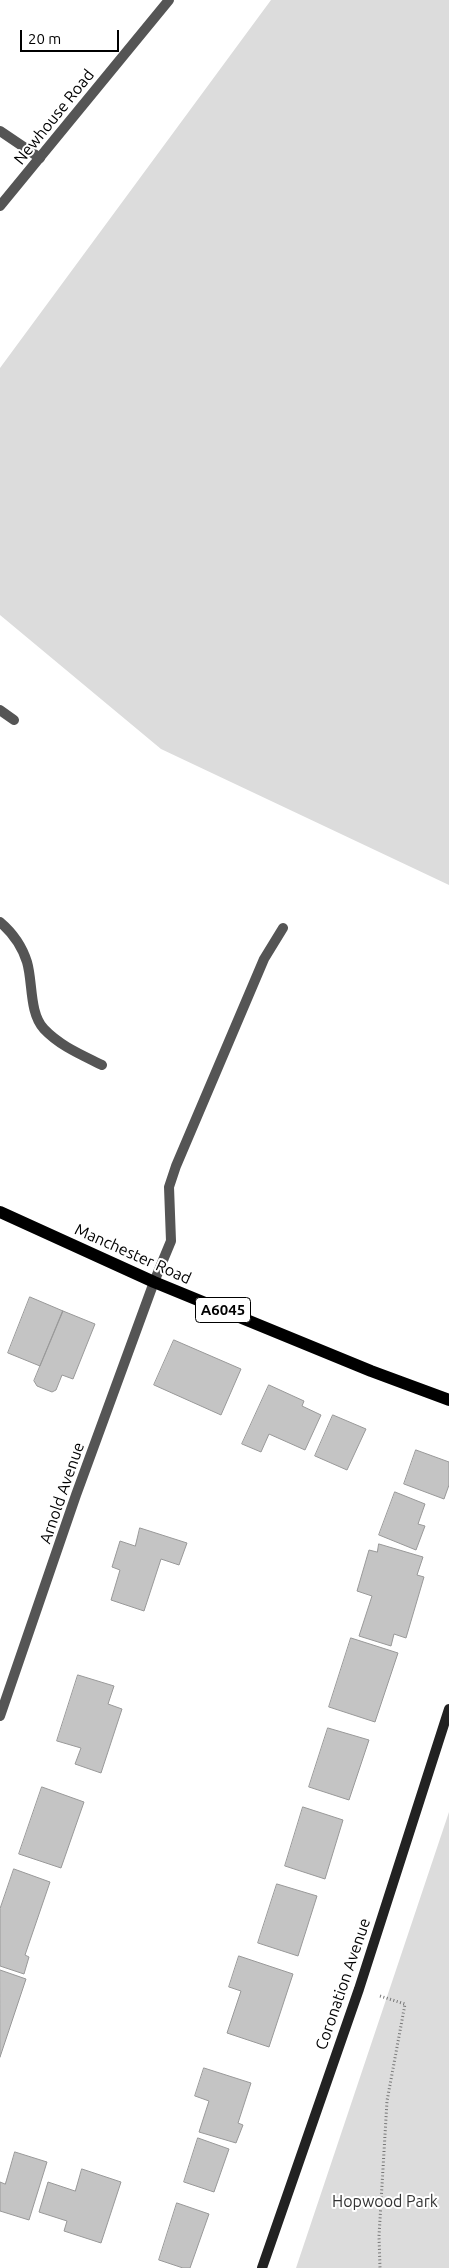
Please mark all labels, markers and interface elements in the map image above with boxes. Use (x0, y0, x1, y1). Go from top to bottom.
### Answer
scale bar (22, 20, 121, 52)
text: 20 m (28, 30, 61, 47)
street label: Newhouse Road (10, 66, 98, 168)
street label: Manchester Road (72, 1220, 194, 1288)
road number: A6045 (196, 1298, 250, 1322)
street label: Arnold Avenue (36, 1440, 88, 1546)
street label: Coronation Avenue (311, 1916, 375, 2052)
park label: Hopwood Park (332, 2192, 438, 2212)

